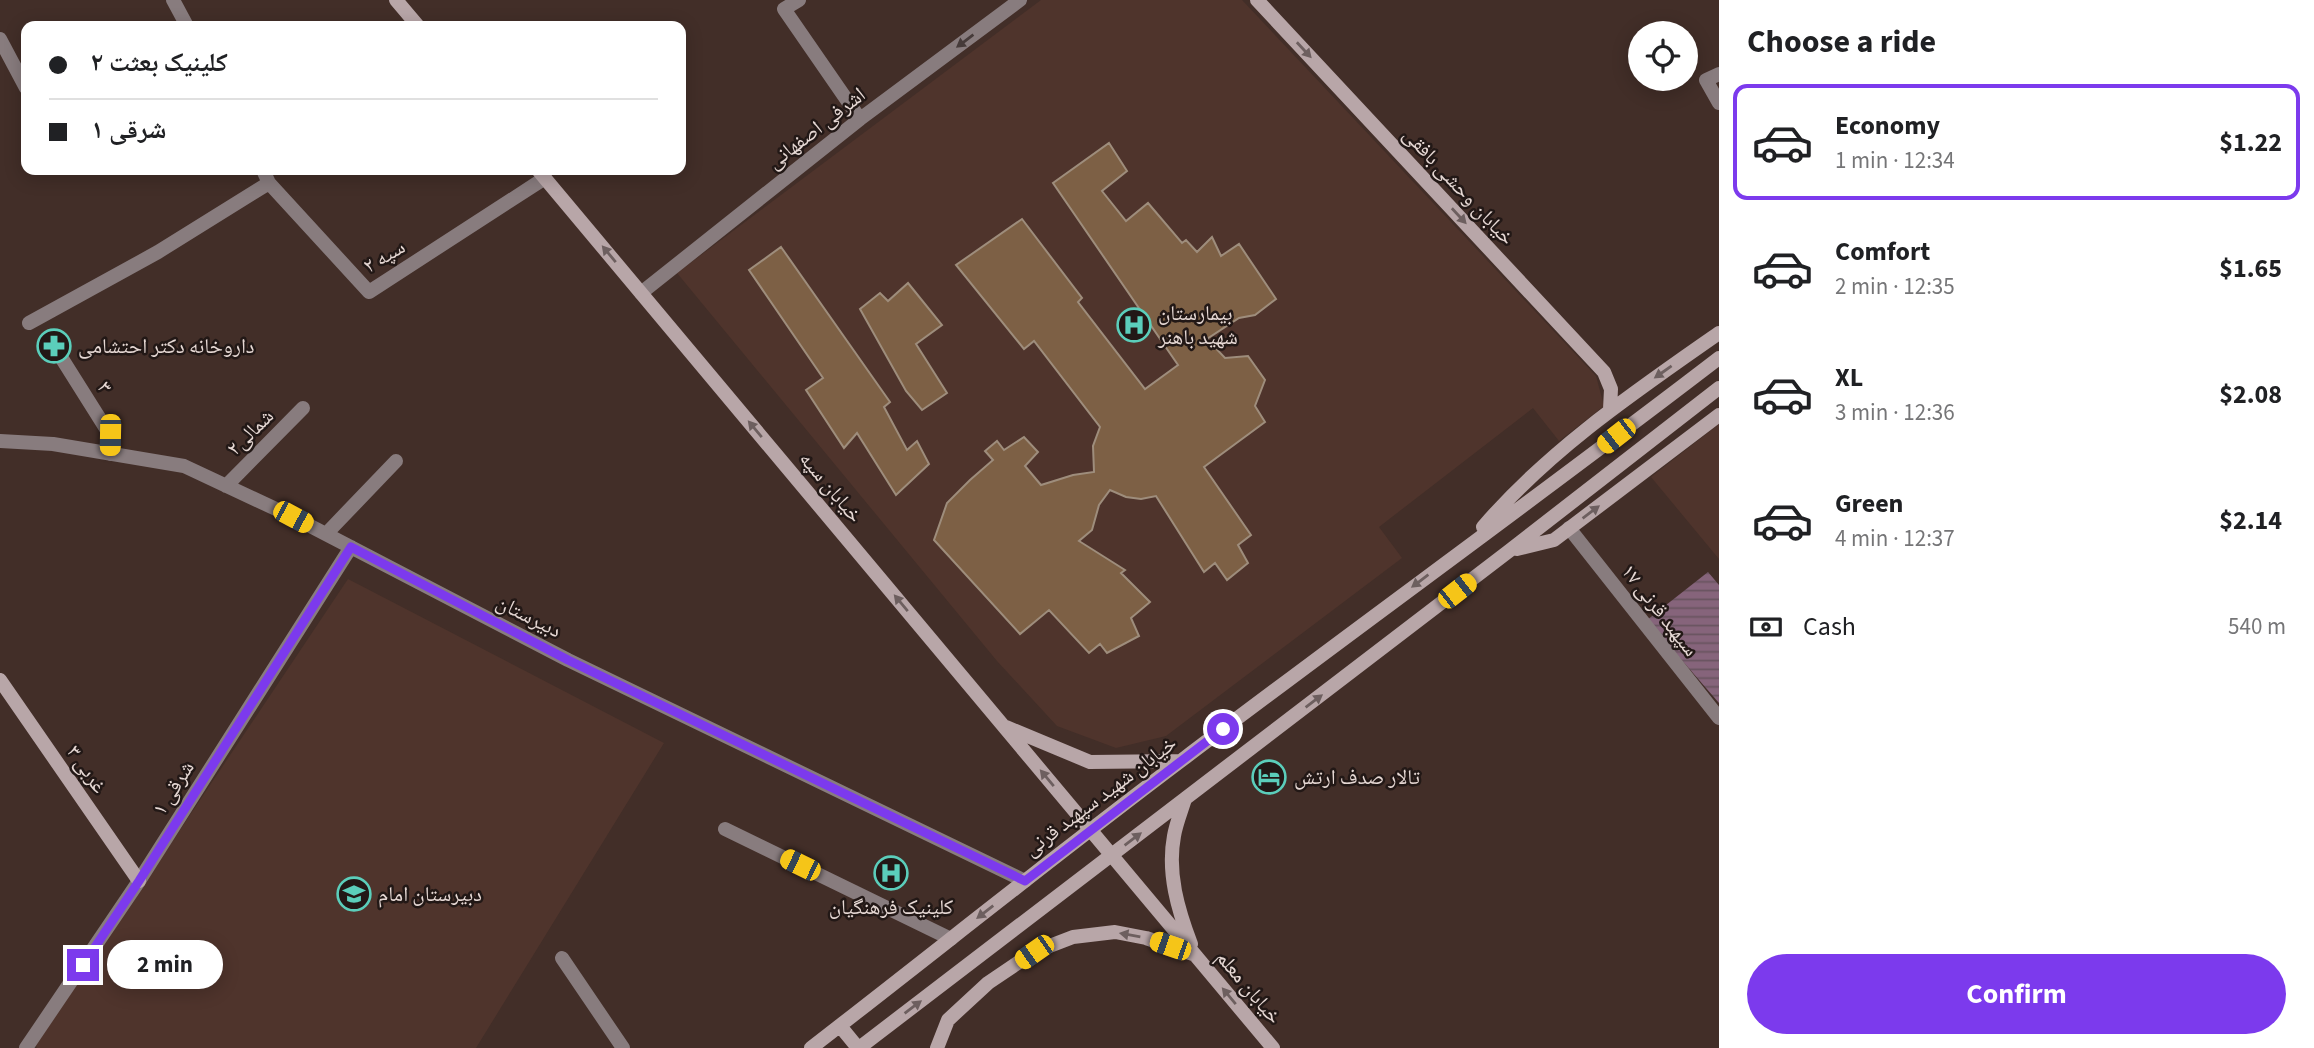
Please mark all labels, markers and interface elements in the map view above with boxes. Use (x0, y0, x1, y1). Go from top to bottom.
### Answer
text: Choose a ride (1747, 19, 1936, 65)
map controls (1628, 21, 1698, 91)
button: locate (1628, 21, 1698, 91)
one-way arrow (956, 34, 974, 48)
one-way arrow (1295, 41, 1311, 58)
text: کلینیک بعثت ۲ (91, 44, 228, 81)
street label: اشرفی اصفهانی (760, 80, 872, 176)
text: Economy (1835, 107, 1940, 144)
text: شرقی ۱ (91, 111, 166, 148)
icon: car (1751, 111, 1814, 174)
street label: خیابان وحشی بافقی (1396, 120, 1522, 252)
text: $1.22 (2219, 124, 2282, 161)
text: 1 min · 12:34 (1835, 144, 1955, 177)
one-way arrow (1451, 207, 1467, 225)
street label: سپه ۲ (357, 232, 411, 280)
text: Comfort (1835, 233, 1930, 270)
icon: car (1751, 237, 1814, 300)
one-way arrow (602, 246, 617, 263)
text: $1.65 (2219, 250, 2282, 287)
text: 2 min · 12:35 (1835, 270, 1955, 303)
place label: بیمارستان شهید باهنر (1157, 298, 1238, 352)
hospital icon: بیمارستان شهید باهنر (1115, 306, 1153, 344)
pharmacy icon: داروخانه دکتر احتشامی (35, 327, 73, 365)
place label: داروخانه دکتر احتشامی (78, 331, 255, 361)
text: XL (1835, 359, 1863, 396)
icon: car (1751, 363, 1814, 426)
one-way arrow (1654, 365, 1672, 379)
street label: ۳ (90, 375, 120, 399)
text: $2.08 (2219, 376, 2282, 413)
text: 3 min · 12:36 (1835, 396, 1955, 429)
street label: شمالی۲ (220, 402, 280, 462)
car (100, 414, 121, 456)
car (1593, 415, 1640, 457)
one-way arrow (748, 420, 763, 437)
street label: خیابان سپه (792, 445, 870, 529)
text: Green (1835, 485, 1903, 522)
icon: car (1751, 489, 1814, 552)
car (270, 498, 317, 536)
text: $2.14 (2219, 502, 2282, 539)
one-way arrow (1582, 505, 1600, 519)
text: 4 min · 12:37 (1835, 522, 1955, 555)
street label: سپهبد قرنی ۱۷ (1614, 557, 1706, 663)
car (1434, 570, 1481, 612)
one-way arrow (1411, 573, 1429, 587)
street label: دبیرستان (491, 587, 567, 645)
one-way arrow (894, 595, 909, 612)
icon: cash (1747, 608, 1785, 646)
text: Cash (1803, 608, 1856, 645)
text: 540 m (2228, 610, 2286, 643)
one-way arrow (1304, 693, 1322, 708)
route start (1207, 713, 1239, 745)
street label: خیابان شهید سپهبد قرنی (1017, 728, 1183, 864)
street label: ۳ غربی (60, 739, 115, 800)
street label: شرقی ۱ (145, 755, 201, 821)
hotel icon: تالار صدف ارتش (1250, 758, 1288, 796)
place label: تالار صدف ارتش (1294, 762, 1420, 792)
one-way arrow (1039, 769, 1054, 787)
one-way arrow (1124, 833, 1142, 847)
car (777, 846, 824, 884)
hospital icon: کلینیک فرهنگیان (872, 854, 910, 892)
school or university icon: دبیرستان امام (335, 875, 373, 913)
place label: دبیرستان امام (378, 879, 482, 909)
place label: کلینیک فرهنگیان (829, 892, 954, 922)
one-way arrow (977, 904, 995, 919)
one-way arrow (1119, 929, 1141, 940)
car (1147, 929, 1194, 963)
car (1011, 931, 1058, 973)
callout: 2 min (108, 940, 223, 990)
street label: خیابان معلم (1209, 944, 1289, 1030)
text: 2 min (137, 948, 193, 981)
route end (67, 949, 99, 981)
button: Confirm (1747, 954, 2286, 1034)
one-way arrow (1222, 987, 1237, 1004)
one-way arrow (904, 1000, 922, 1014)

